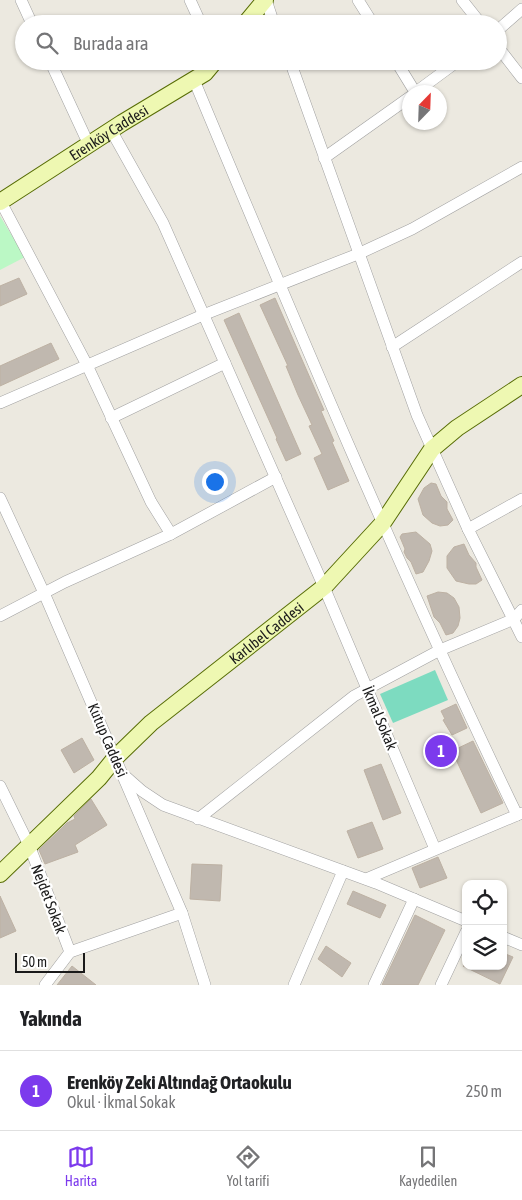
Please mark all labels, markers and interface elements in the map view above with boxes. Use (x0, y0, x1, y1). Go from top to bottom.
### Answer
search box (15, 15, 507, 70)
icon: search (33, 29, 61, 57)
text: Burada ara (73, 32, 149, 54)
north arrow (402, 85, 447, 130)
street label: Erenköy Caddesi (66, 101, 151, 163)
your location (202, 469, 228, 495)
street label: Karlıbel Caddesi (226, 598, 306, 667)
street label: İkmal Sokak (359, 683, 401, 753)
street label: Kutup Caddesi (85, 700, 131, 780)
pin: 1 (425, 732, 457, 770)
street label: Nejdet Sokak (28, 862, 70, 936)
map controls (462, 880, 507, 970)
button: locate (462, 880, 507, 925)
button: layers (462, 925, 507, 970)
scale bar (15, 950, 85, 973)
text: 50 m (22, 954, 47, 970)
text: Yakında (20, 1006, 82, 1030)
text: Erenköy Zeki Altındağ Ortaokulu (67, 1071, 292, 1093)
text: 1 (32, 1082, 40, 1100)
text: 250 m (466, 1082, 502, 1100)
text: Okul · İkmal Sokak (67, 1093, 175, 1111)
tab: Harita (65, 1143, 97, 1189)
tab: Yol tarifi (227, 1143, 269, 1189)
tab: Kaydedilen (399, 1143, 457, 1189)

